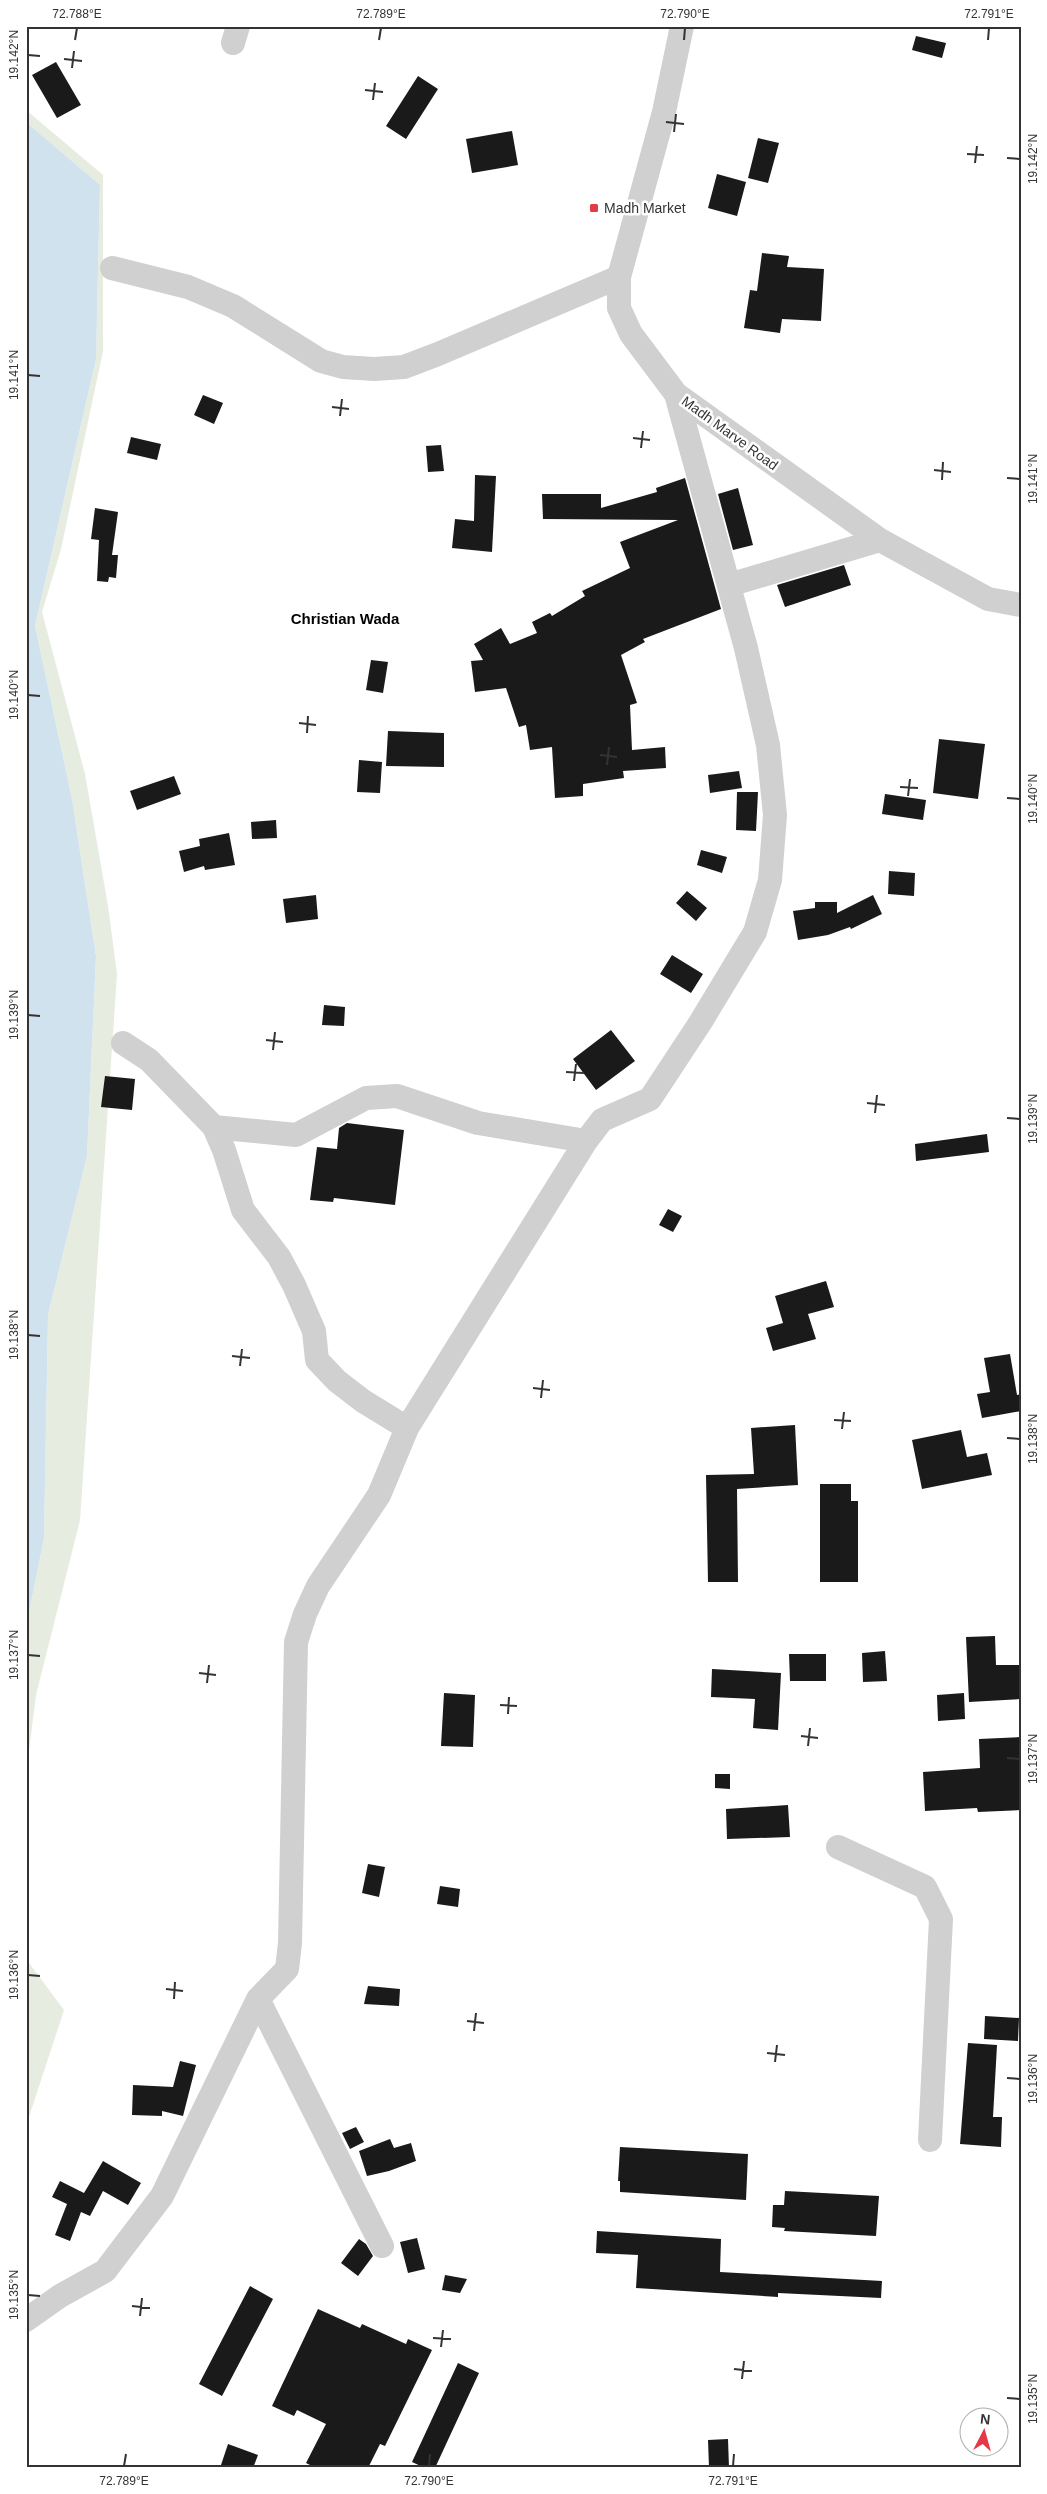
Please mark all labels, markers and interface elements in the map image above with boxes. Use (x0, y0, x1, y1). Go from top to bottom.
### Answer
text: 72.788°E (52, 7, 102, 21)
text: 72.789°E (356, 7, 406, 21)
text: 72.790°E (660, 7, 710, 21)
text: 72.791°E (964, 7, 1014, 21)
text: 19.142°N (7, 30, 21, 80)
text: 19.142°N (1026, 134, 1040, 184)
place label: Madh Market (604, 200, 686, 216)
marker: Madh Market (588, 202, 600, 214)
text: 19.141°N (7, 350, 21, 400)
street label: Madh Marve Road (679, 393, 781, 473)
text: 19.141°N (1026, 454, 1040, 504)
district label: Christian Wada (291, 610, 400, 627)
text: 19.140°N (7, 670, 21, 720)
text: 19.140°N (1026, 774, 1040, 824)
text: 19.139°N (7, 990, 21, 1040)
text: 19.139°N (1026, 1094, 1040, 1144)
text: 19.138°N (7, 1310, 21, 1360)
text: 19.138°N (1026, 1414, 1040, 1464)
text: 19.137°N (7, 1630, 21, 1680)
text: 19.137°N (1026, 1734, 1040, 1784)
text: 19.136°N (7, 1950, 21, 2000)
text: 19.136°N (1026, 2054, 1040, 2104)
text: 19.135°N (7, 2270, 21, 2320)
text: 19.135°N (1026, 2374, 1040, 2424)
north arrow (960, 2406, 1010, 2456)
text: N (979, 2411, 991, 2428)
text: 72.789°E (99, 2474, 149, 2488)
text: 72.790°E (404, 2474, 454, 2488)
text: 72.791°E (708, 2474, 758, 2488)

